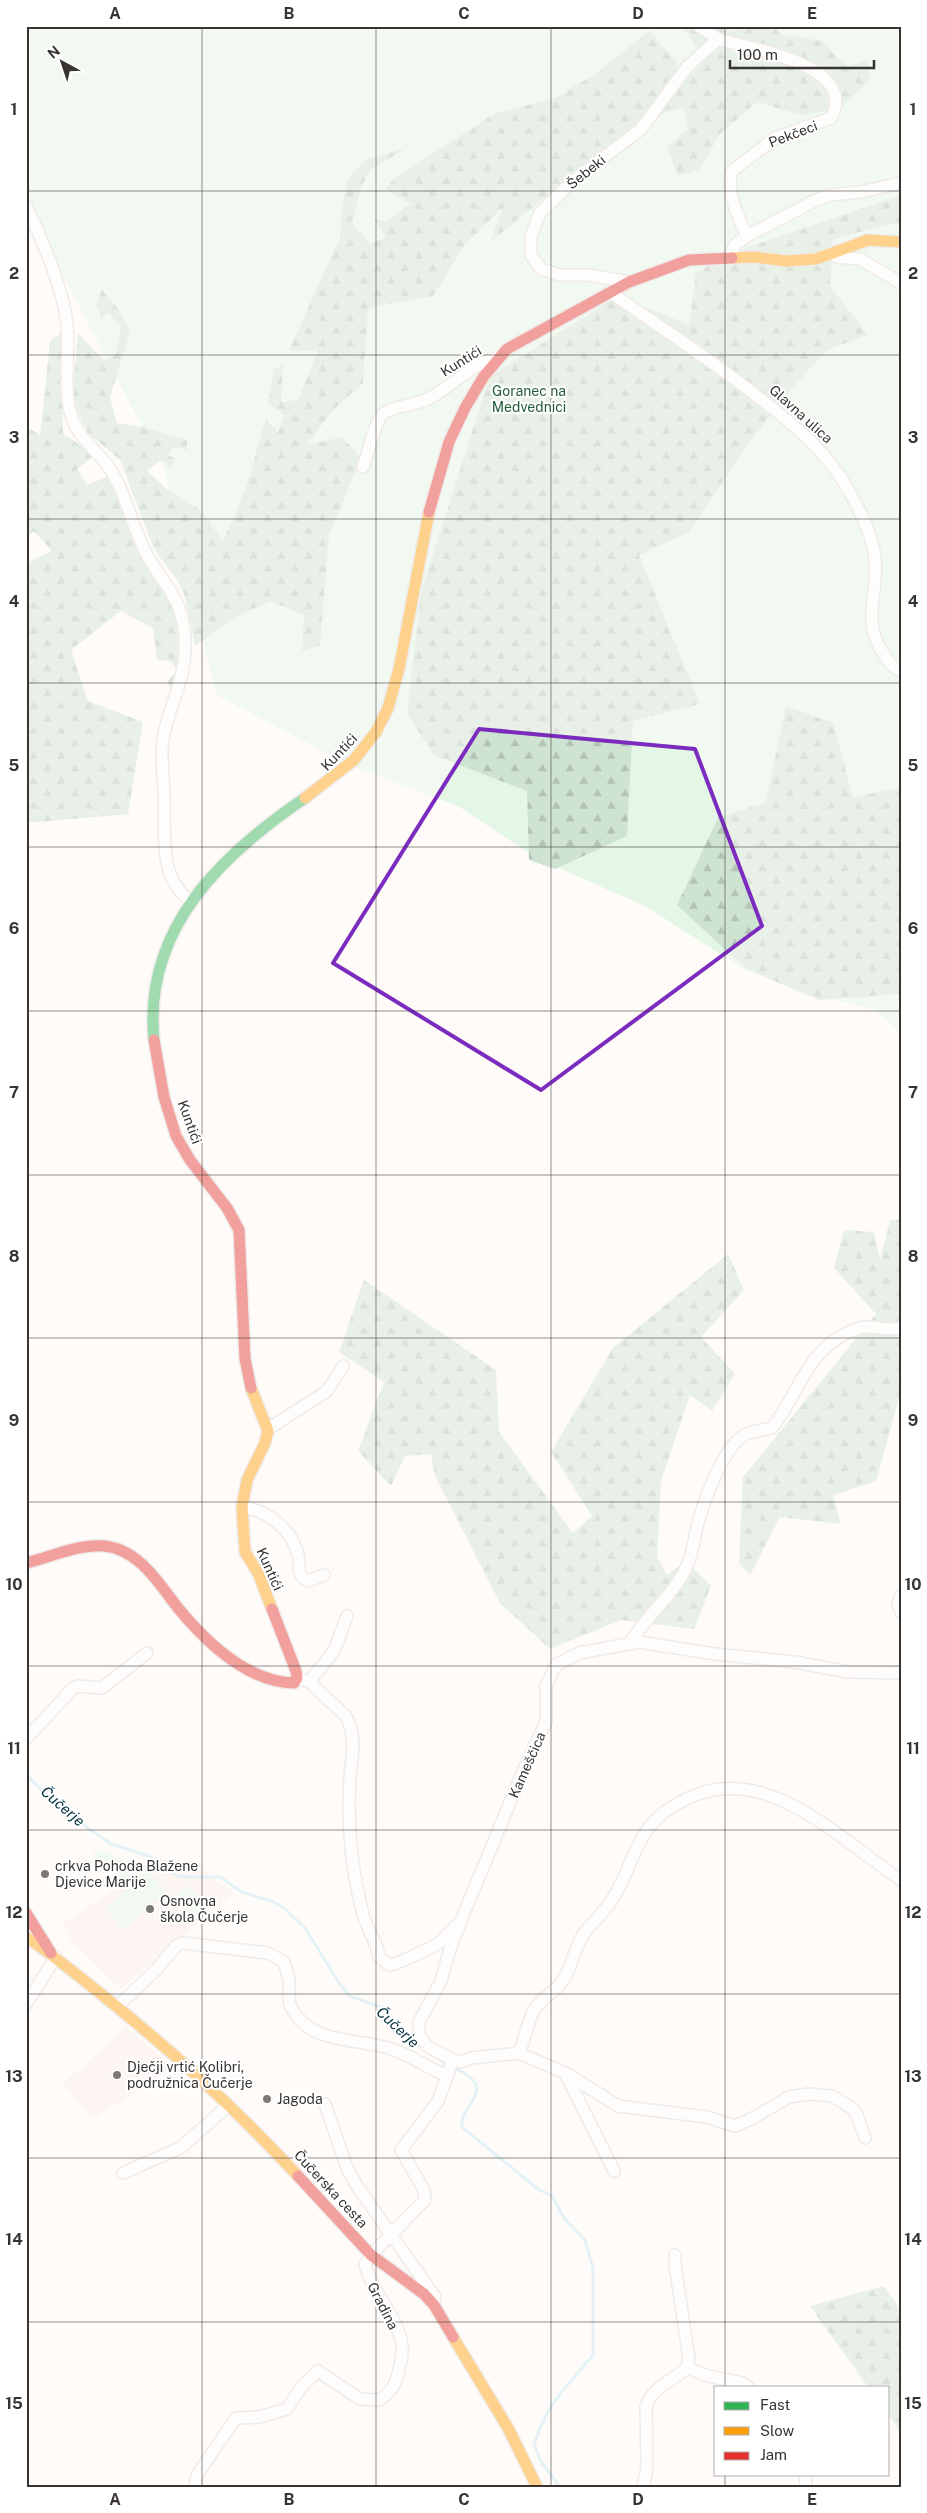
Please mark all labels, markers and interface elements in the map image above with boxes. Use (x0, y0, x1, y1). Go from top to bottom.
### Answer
text: A (109, 4, 121, 23)
text: B (284, 4, 295, 23)
text: C (458, 4, 470, 23)
text: D (632, 4, 644, 23)
text: E (807, 4, 817, 23)
north arrow (38, 38, 88, 88)
scale bar (730, 38, 873, 70)
text: N (44, 42, 63, 62)
text: 100 m (737, 46, 778, 63)
text: 1 (11, 100, 17, 119)
text: 1 (910, 100, 916, 119)
street label: Pekčeci (766, 117, 820, 151)
street label: Šebeki (563, 151, 608, 192)
text: 2 (9, 264, 19, 283)
text: 2 (908, 264, 918, 283)
street label: Kuntići (438, 342, 484, 380)
street label: Glavna ulica (766, 382, 836, 446)
park label: Goranec na Medvednici (492, 383, 566, 415)
text: 3 (9, 428, 19, 447)
text: 3 (908, 428, 918, 447)
text: 4 (9, 592, 20, 611)
text: 4 (908, 592, 919, 611)
street label: Kuntići (318, 730, 360, 774)
text: 5 (9, 756, 20, 775)
text: 5 (908, 756, 919, 775)
text: 6 (9, 919, 19, 938)
text: 6 (908, 919, 918, 938)
text: 7 (9, 1083, 19, 1102)
text: 7 (908, 1083, 918, 1102)
street label: Kuntići (175, 1098, 205, 1146)
text: 8 (9, 1247, 20, 1266)
text: 8 (908, 1247, 919, 1266)
text: 9 (9, 1411, 19, 1430)
text: 9 (908, 1411, 918, 1430)
street label: Kuntići (254, 1545, 286, 1593)
text: 10 (5, 1575, 23, 1594)
text: 10 (904, 1575, 922, 1594)
street label: Kameščica (505, 1730, 549, 1800)
text: 11 (7, 1739, 21, 1758)
text: 11 (906, 1739, 920, 1758)
water label: Čučerje (38, 1782, 88, 1830)
place label: crkva Pohoda Blažene Djevice Marije (55, 1858, 198, 1890)
marker: crkva Pohoda Blažene Djevice Marije (39, 1868, 51, 1880)
place label: Osnovna škola Čučerje (160, 1893, 248, 1925)
text: 12 (5, 1903, 23, 1922)
marker: Osnovna škola Čučerje (144, 1903, 156, 1915)
text: 12 (904, 1903, 922, 1922)
water label: Čučerje (373, 2003, 423, 2051)
place label: Dječji vrtić Kolibri, podružnica Čučerje (127, 2059, 253, 2091)
text: 13 (5, 2067, 23, 2086)
text: 13 (904, 2067, 922, 2086)
marker: Dječji vrtić Kolibri, podružnica Čučerje (111, 2069, 123, 2081)
place label: Jagoda (277, 2091, 323, 2107)
marker: Jagoda (261, 2093, 273, 2105)
street label: Čučerska cesta (291, 2146, 372, 2231)
text: 14 (5, 2230, 23, 2249)
text: 14 (904, 2230, 922, 2249)
street label: Gradina (364, 2280, 402, 2332)
legend (714, 2386, 890, 2476)
text: 15 (5, 2394, 23, 2413)
text: 15 (904, 2394, 922, 2413)
text: Fast (760, 2396, 790, 2413)
text: Slow (760, 2422, 795, 2439)
text: Jam (760, 2446, 787, 2463)
text: A (109, 2490, 121, 2509)
text: B (284, 2490, 295, 2509)
text: C (458, 2490, 470, 2509)
text: D (632, 2490, 644, 2509)
text: E (807, 2490, 817, 2509)

